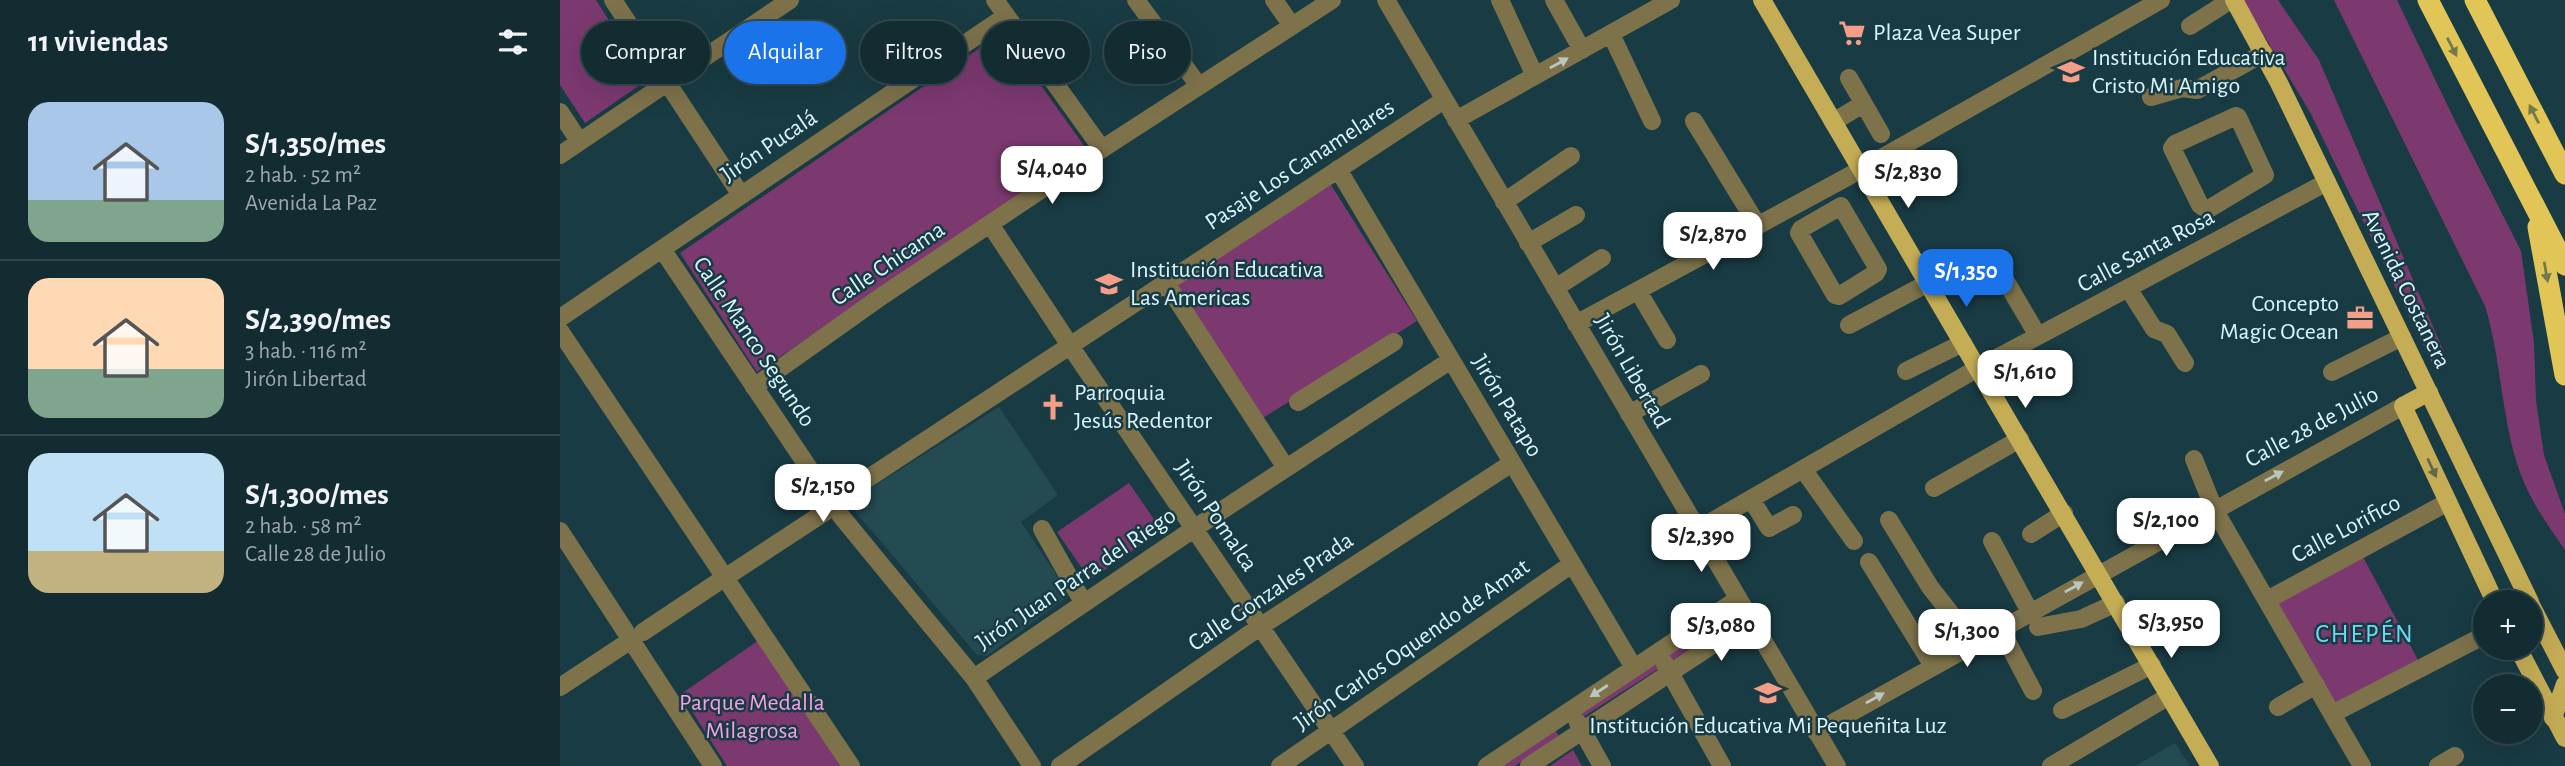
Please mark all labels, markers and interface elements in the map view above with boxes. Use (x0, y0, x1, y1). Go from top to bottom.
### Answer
supermarket icon: Plaza Vea Super (1837, 18, 1867, 48)
chip: Comprar (581, 21, 710, 84)
chip: Alquilar (724, 21, 846, 84)
chip: Filtros (860, 21, 967, 84)
chip: Nuevo (981, 21, 1090, 84)
chip: Piso (1104, 21, 1191, 84)
place label: Plaza Vea Super (1873, 21, 2021, 45)
icon: filters (494, 23, 532, 61)
text: 11 viviendas (28, 27, 168, 57)
one-way arrow (2446, 37, 2458, 57)
place label: Institución Educativa Cristo Mi Amigo (2092, 46, 2286, 98)
one-way arrow (1549, 57, 1568, 69)
school or university icon: Institución Educativa Cristo Mi Amigo (2056, 57, 2086, 87)
street label: Pasaje Los Canamelares (1201, 95, 1399, 235)
one-way arrow (2528, 103, 2540, 123)
street label: Jirón Pucalá (717, 105, 821, 187)
text: S/1,350/mes (245, 129, 386, 159)
icon: home (84, 130, 168, 214)
pin: S/4,040 (987, 146, 1117, 206)
pin: S/2,830 (1843, 150, 1973, 210)
text: S/4,040 (1017, 157, 1087, 180)
text: S/2,830 (1874, 161, 1942, 184)
text: 2 hab. · 52 m² (245, 164, 361, 187)
text: Avenida La Paz (245, 192, 377, 215)
street label: Calle Santa Rosa (2074, 205, 2218, 297)
street label: Avenida Costanera (2357, 206, 2455, 372)
pin: S/2,870 (1648, 212, 1778, 272)
street label: Calle Chicama (827, 217, 949, 311)
text: S/2,870 (1679, 223, 1747, 246)
pin: S/1,350 (1901, 250, 2031, 309)
street label: Calle Manco Segundo (688, 253, 820, 431)
place label: Institución Educativa Las Americas (1130, 258, 1324, 310)
text: S/1,350 (1934, 260, 1998, 283)
one-way arrow (2541, 261, 2552, 283)
school or university icon: Institución Educativa Las Americas (1094, 269, 1124, 299)
place label: Concepto Magic Ocean (2220, 292, 2339, 344)
office icon: Concepto Magic Ocean (2345, 303, 2375, 333)
text: S/2,390/mes (245, 305, 391, 335)
icon: home (84, 306, 168, 390)
street label: Jirón Libertad (1590, 310, 1674, 432)
text: 3 hab. · 116 m² (245, 340, 367, 363)
pin: S/1,610 (1960, 350, 2090, 410)
street label: Jirón Patapo (1467, 351, 1547, 461)
text: S/1,610 (1994, 361, 2056, 384)
text: Jirón Libertad (245, 368, 367, 391)
place label: Parroquia Jesús Redentor (1074, 381, 1212, 433)
street label: Calle 28 de Julio (2241, 382, 2383, 472)
church icon: Parroquia Jesús Redentor (1038, 392, 1068, 422)
street label: Jirón Pomalca (1170, 456, 1262, 576)
one-way arrow (2426, 458, 2438, 478)
pin: S/2,150 (758, 464, 888, 524)
one-way arrow (2264, 470, 2284, 482)
text: S/2,150 (791, 475, 855, 498)
text: S/1,300/mes (245, 480, 389, 510)
icon: home (84, 481, 168, 565)
street label: Calle Lorifico (2288, 490, 2404, 568)
pin: S/2,100 (2101, 498, 2231, 558)
street label: Jirón Juan Parra del Riego (972, 503, 1180, 655)
text: S/2,100 (2133, 509, 2199, 532)
pin: S/2,390 (1636, 514, 1766, 574)
text: 2 hab. · 58 m² (245, 515, 361, 538)
text: S/2,390 (1667, 525, 1735, 548)
street label: Calle Gonzales Prada (1184, 528, 1358, 656)
text: Calle 28 de Julio (245, 543, 386, 566)
street label: Jirón Carlos Oquendo de Amat (1290, 554, 1534, 735)
one-way arrow (2064, 581, 2083, 593)
map controls (2473, 590, 2543, 744)
button: + (2473, 590, 2543, 660)
pin: S/3,950 (2106, 600, 2236, 660)
pin: S/3,080 (1656, 604, 1786, 663)
pin: S/1,300 (1902, 610, 2032, 669)
text: S/3,950 (2138, 611, 2204, 634)
text: S/3,080 (1687, 614, 1755, 637)
district label: CHEPÉN (2315, 619, 2415, 647)
text: S/1,300 (1934, 620, 2000, 643)
button: − (2473, 674, 2543, 744)
school or university icon: Institución Educativa Mi Pequeñita Luz (1753, 678, 1783, 708)
one-way arrow (1590, 684, 1609, 697)
park label: Parque Medalla Milagrosa (679, 691, 825, 743)
one-way arrow (1866, 692, 1885, 704)
place label: Institución Educativa Mi Pequeñita Luz (1589, 714, 1947, 738)

